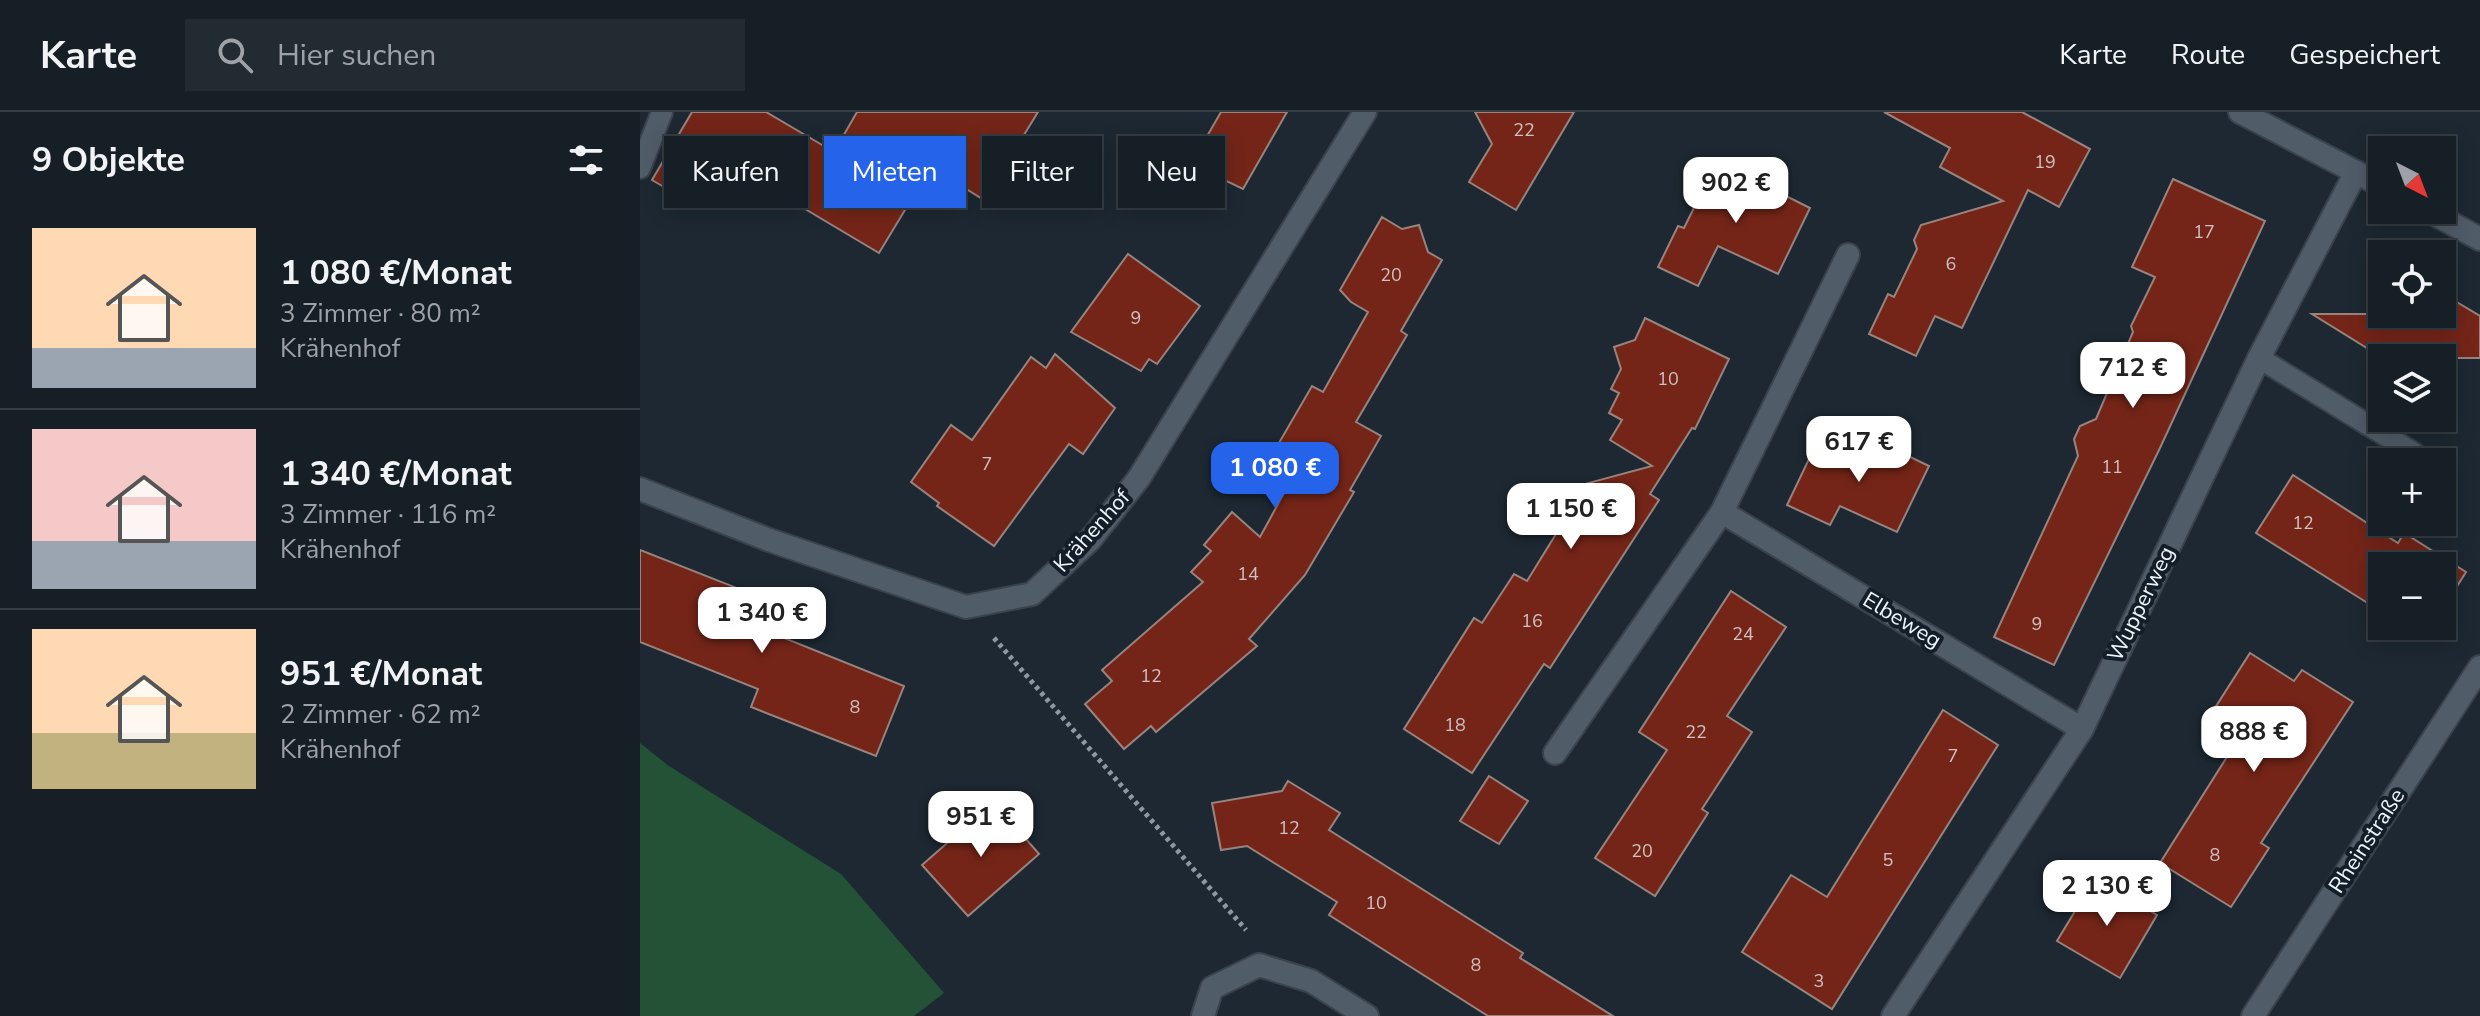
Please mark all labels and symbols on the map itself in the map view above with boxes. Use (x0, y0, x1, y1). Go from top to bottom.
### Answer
house number: 22 (1513, 118, 1535, 142)
north arrow (2368, 136, 2456, 224)
house number: 19 (2034, 150, 2056, 174)
pin: 902 € (1680, 157, 1792, 225)
house number: 17 (2193, 220, 2215, 244)
house number: 6 (1946, 252, 1956, 276)
house number: 20 (1380, 263, 1402, 287)
house number: 9 (1131, 306, 1141, 330)
pin: 712 € (2077, 342, 2189, 410)
house number: 10 (1657, 367, 1679, 391)
pin: 617 € (1803, 416, 1915, 484)
pin: 1 080 € (1201, 442, 1349, 510)
house number: 7 (982, 452, 992, 476)
house number: 11 (2101, 455, 2123, 479)
street label: Krähenhof (1047, 483, 1138, 579)
pin: 1 150 € (1497, 483, 1645, 551)
house number: 12 (2292, 511, 2314, 535)
street label: Wupperweg (2100, 542, 2182, 666)
house number: 14 (1237, 562, 1259, 586)
street label: Elbeweg (1857, 585, 1947, 655)
pin: 1 340 € (688, 587, 836, 655)
house number: 16 (1521, 609, 1543, 633)
house number: 9 (2032, 612, 2042, 636)
house number: 24 (1732, 622, 1754, 646)
house number: 12 (1140, 664, 1162, 688)
house number: 8 (850, 695, 860, 719)
pin: 888 € (2198, 706, 2310, 774)
house number: 18 (1444, 713, 1466, 737)
house number: 22 (1685, 720, 1707, 744)
house number: 7 (1948, 744, 1958, 768)
street label: Rheinstraße (2322, 783, 2412, 899)
pin: 951 € (925, 791, 1037, 859)
house number: 12 (1278, 816, 1300, 840)
house number: 20 (1631, 839, 1653, 863)
house number: 8 (2210, 843, 2220, 867)
house number: 5 (1883, 848, 1893, 872)
pin: 2 130 € (2033, 860, 2181, 928)
house number: 10 (1365, 891, 1387, 915)
house number: 8 (1471, 953, 1481, 977)
house number: 3 (1814, 969, 1824, 993)

